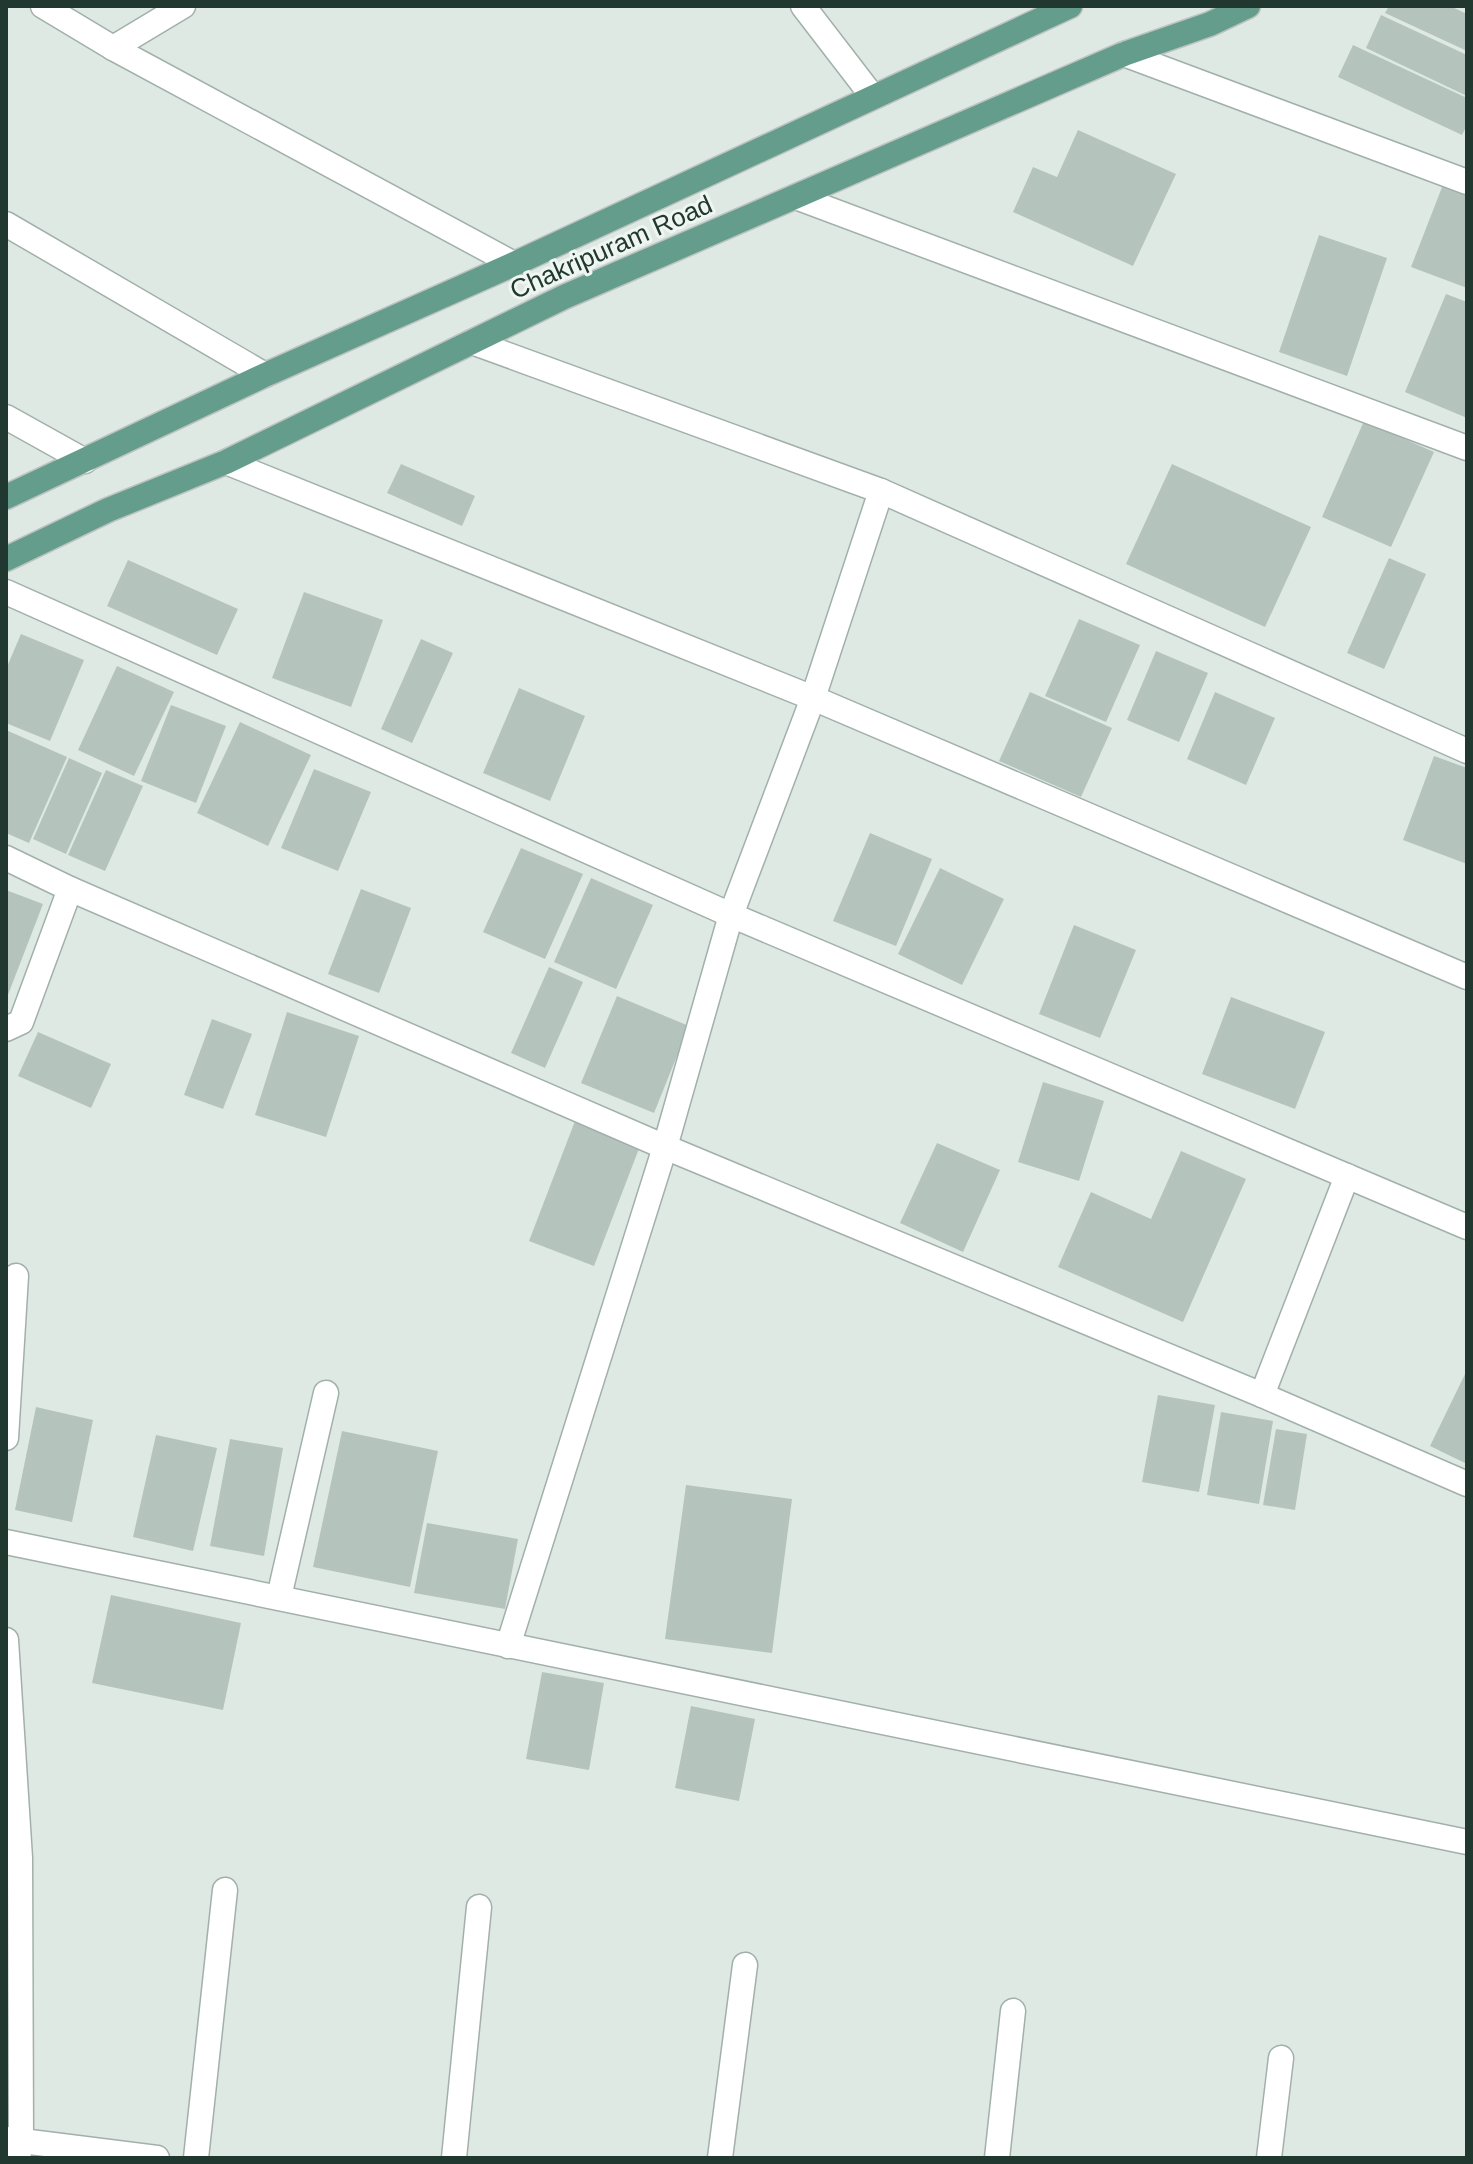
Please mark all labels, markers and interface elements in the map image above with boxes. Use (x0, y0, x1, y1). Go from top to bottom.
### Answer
street label: Chakripuram Road (505, 189, 717, 305)

